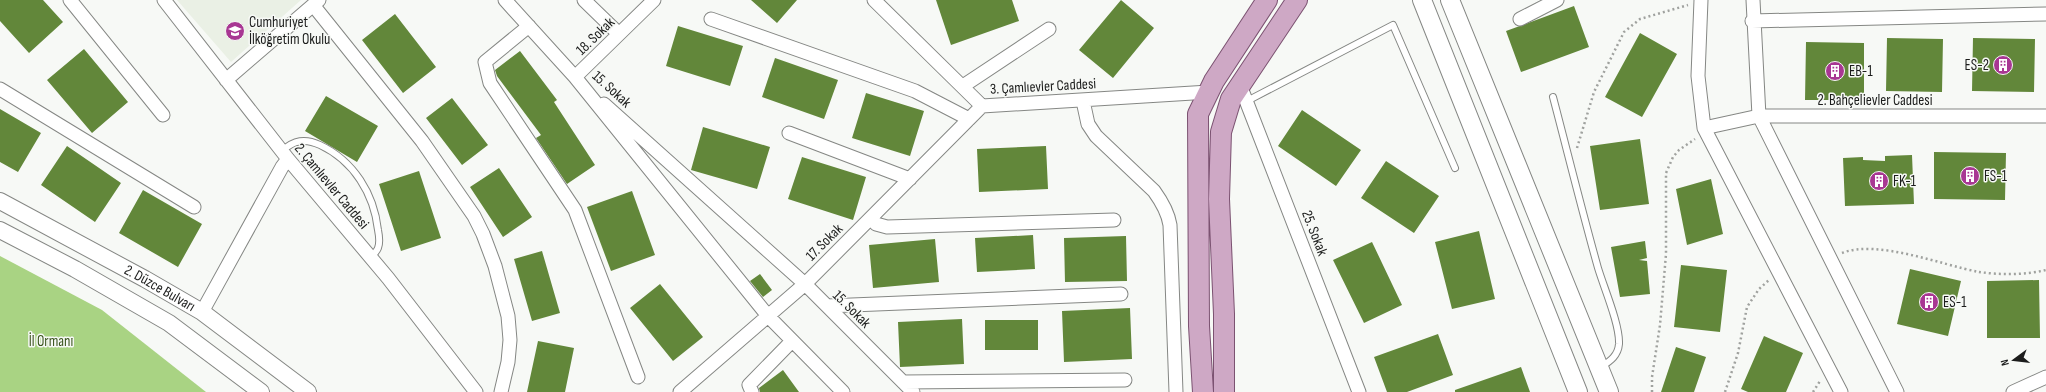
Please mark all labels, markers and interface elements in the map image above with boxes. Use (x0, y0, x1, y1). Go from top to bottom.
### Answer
place label: Cumhuriyet İlköğretim Okulu (249, 13, 330, 49)
street label: 18. Sokak (572, 13, 619, 59)
school or university icon: Cumhuriyet İlköğretim Okulu (224, 20, 246, 42)
building icon: ES-2 (1992, 54, 2014, 76)
place label: ES-2 (1965, 56, 1989, 75)
building icon: EB-1 (1824, 60, 1846, 82)
place label: EB-1 (1849, 62, 1873, 81)
street label: 15. Sokak (588, 67, 635, 112)
street label: 3. Çamlıevler Caddesi (989, 74, 1097, 99)
street label: 2. Bahçelievler Caddesi (1818, 91, 1933, 110)
street label: 2. Çamlıevler Caddesi (290, 140, 373, 233)
building icon: FS-1 (1959, 165, 1981, 187)
place label: FS-1 (1984, 167, 2008, 186)
building icon: FK-1 (1868, 170, 1890, 192)
place label: FK-1 (1893, 172, 1917, 191)
street label: 25. Sokak (1297, 208, 1332, 259)
street label: 17. Sokak (802, 220, 847, 265)
street label: 2. Düzce Bulvarı (121, 261, 199, 316)
street label: 15. Sokak (829, 286, 875, 333)
building icon: ES-1 (1918, 291, 1940, 313)
place label: ES-1 (1943, 293, 1967, 312)
park label: İl Ormanı (29, 332, 73, 351)
north arrow (1994, 340, 2034, 380)
text: N (1998, 358, 2012, 367)

